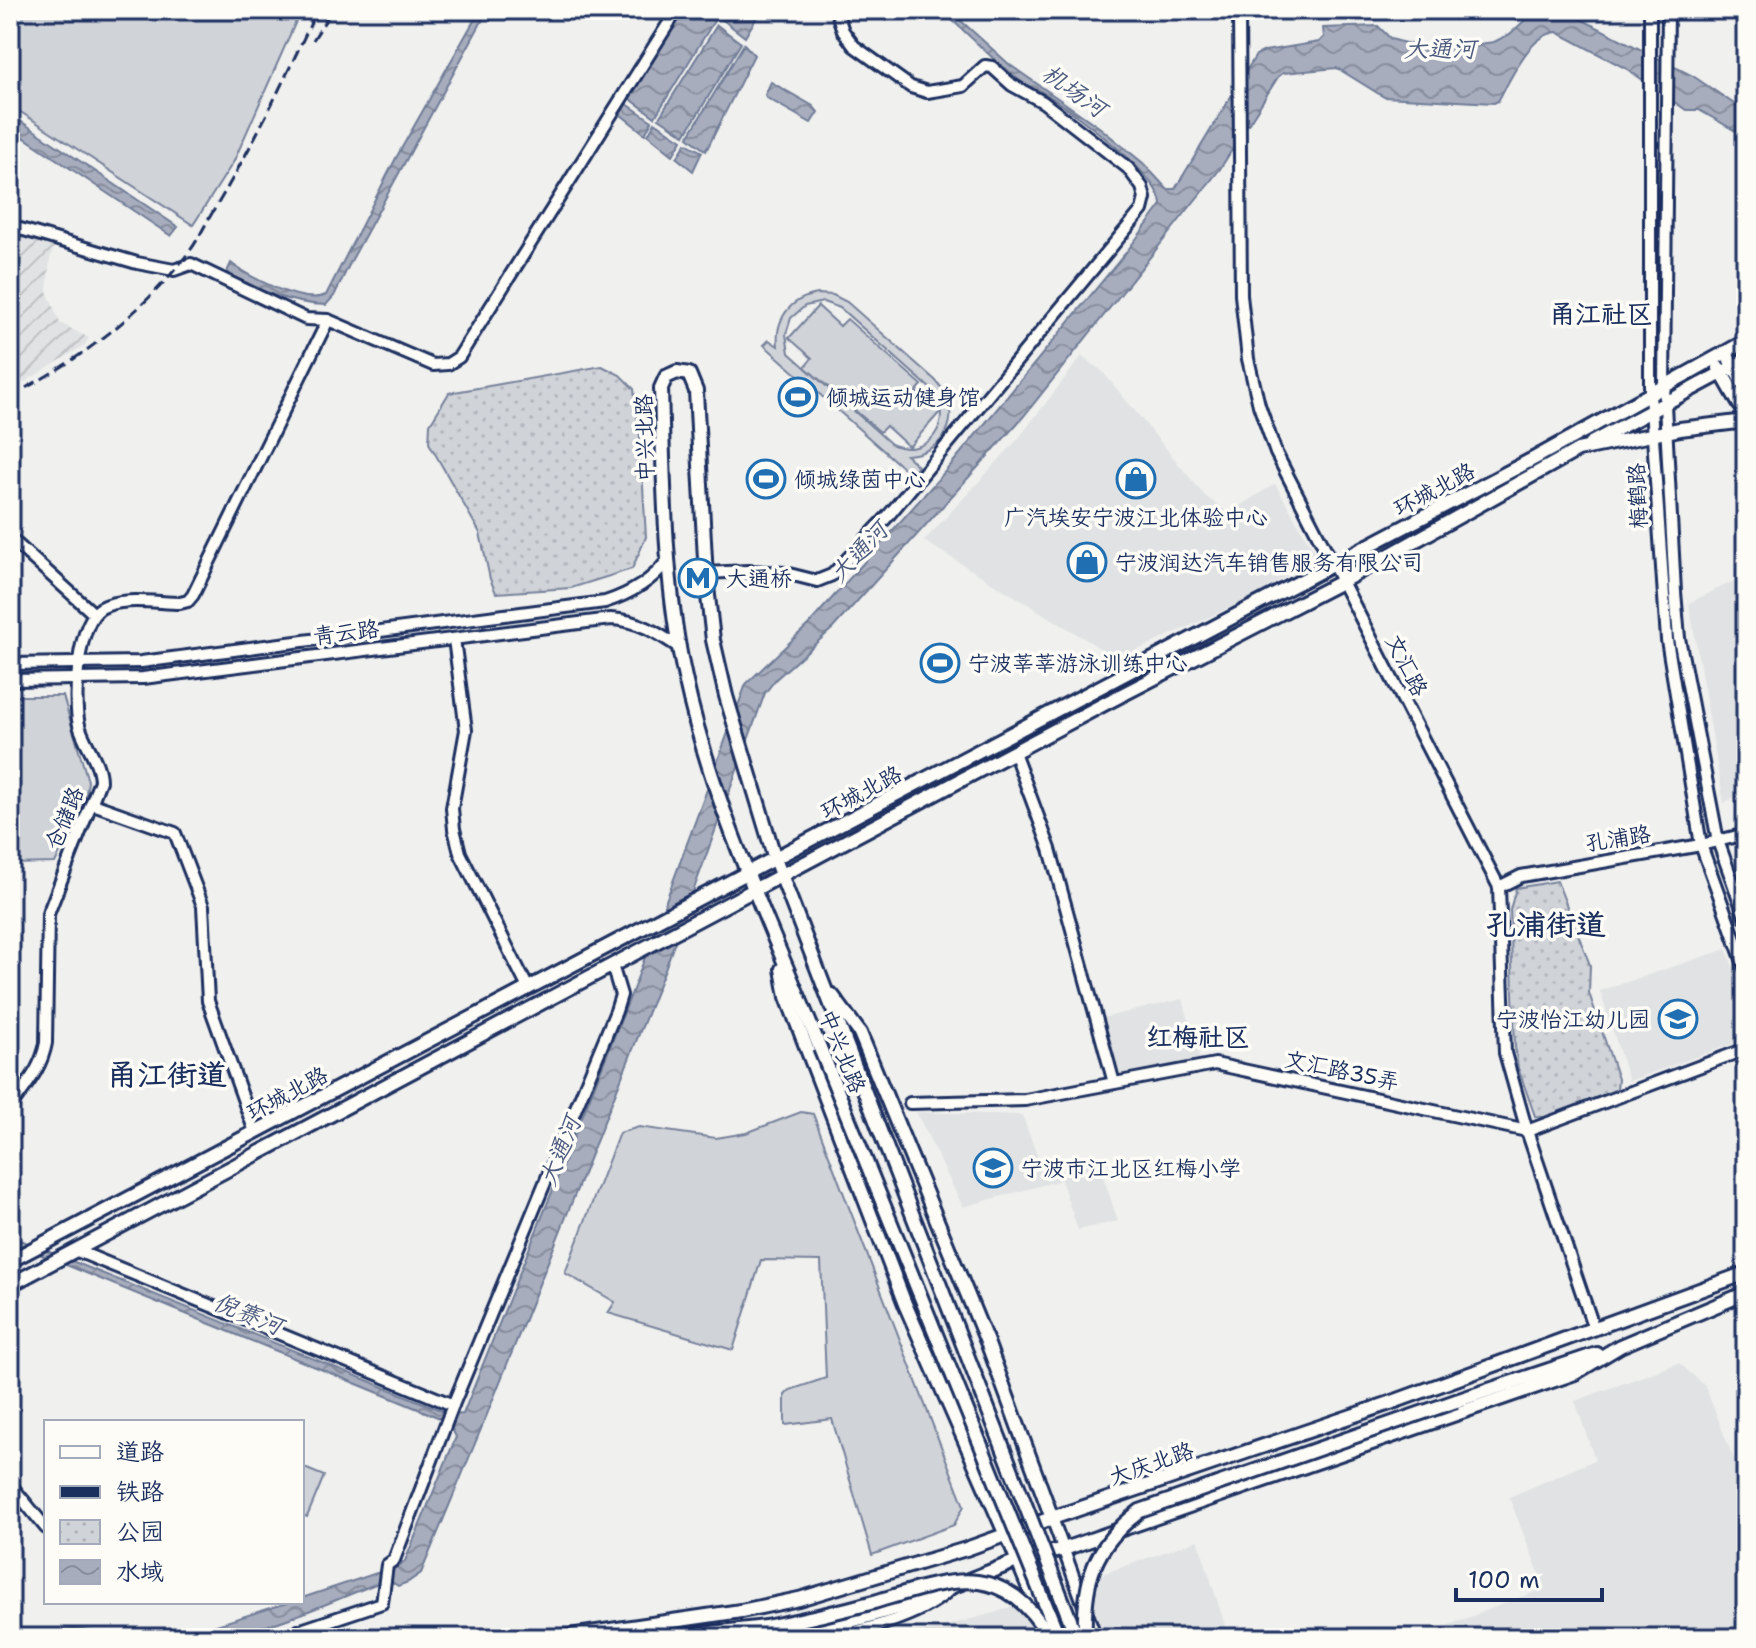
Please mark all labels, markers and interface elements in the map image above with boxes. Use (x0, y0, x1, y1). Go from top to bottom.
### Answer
water label: 大通河 (1404, 33, 1480, 65)
water label: 机场河 (1035, 57, 1116, 127)
district label: 甬江社区 (1549, 296, 1653, 331)
sports icon: 倾城运动健身馆 (777, 376, 819, 418)
place label: 倾城运动健身馆 (826, 383, 980, 412)
street label: 中兴北路 (629, 394, 660, 482)
street label: 环城北路 (1389, 456, 1480, 523)
sports icon: 倾城绿茵中心 (745, 458, 787, 500)
shop icon: 广汽埃安宁波江北体验中心 (1115, 458, 1157, 500)
street label: 梅鹤路 (1621, 462, 1654, 530)
place label: 倾城绿茵中心 (794, 465, 926, 494)
place label: 广汽埃安宁波江北体验中心 (1004, 503, 1268, 532)
water label: 大通河 (823, 512, 898, 589)
shop icon: 宁波润达汽车销售服务有限公司 (1066, 541, 1108, 583)
place label: 宁波润达汽车销售服务有限公司 (1115, 548, 1423, 577)
metro station icon: 大通桥 (677, 557, 719, 599)
place label: 大通桥 (726, 564, 792, 593)
street label: 青云路 (312, 614, 381, 651)
street label: 文汇路 (1379, 629, 1434, 701)
sports icon: 宁波莘莘游泳训练中心 (919, 642, 961, 684)
place label: 宁波莘莘游泳训练中心 (968, 649, 1188, 678)
street label: 环城北路 (816, 759, 907, 826)
street label: 仓储路 (39, 782, 90, 854)
street label: 孔浦路 (1583, 819, 1653, 858)
district label: 孔浦街道 (1486, 904, 1606, 945)
school or university icon: 宁波怡江幼儿园 (1657, 998, 1699, 1040)
street label: 中兴北路 (813, 1005, 872, 1097)
place label: 宁波怡江幼儿园 (1496, 1005, 1650, 1034)
district label: 红梅社区 (1146, 1019, 1250, 1054)
street label: 文汇路35弄 (1282, 1044, 1402, 1097)
district label: 甬江街道 (107, 1054, 227, 1095)
street label: 环城北路 (242, 1060, 333, 1127)
water label: 大通河 (532, 1108, 590, 1190)
school or university icon: 宁波市江北区红梅小学 (972, 1147, 1014, 1189)
place label: 宁波市江北区红梅小学 (1021, 1154, 1241, 1183)
water label: 倪赛河 (209, 1286, 291, 1344)
legend (44, 1420, 304, 1604)
street label: 大庆北路 (1105, 1435, 1197, 1492)
text: 道路 (116, 1436, 164, 1468)
text: 铁路 (116, 1476, 164, 1508)
text: 公园 (116, 1516, 164, 1548)
scale bar (1456, 1552, 1602, 1602)
text: 水域 (116, 1556, 164, 1588)
text: 100 m (1468, 1564, 1540, 1596)

